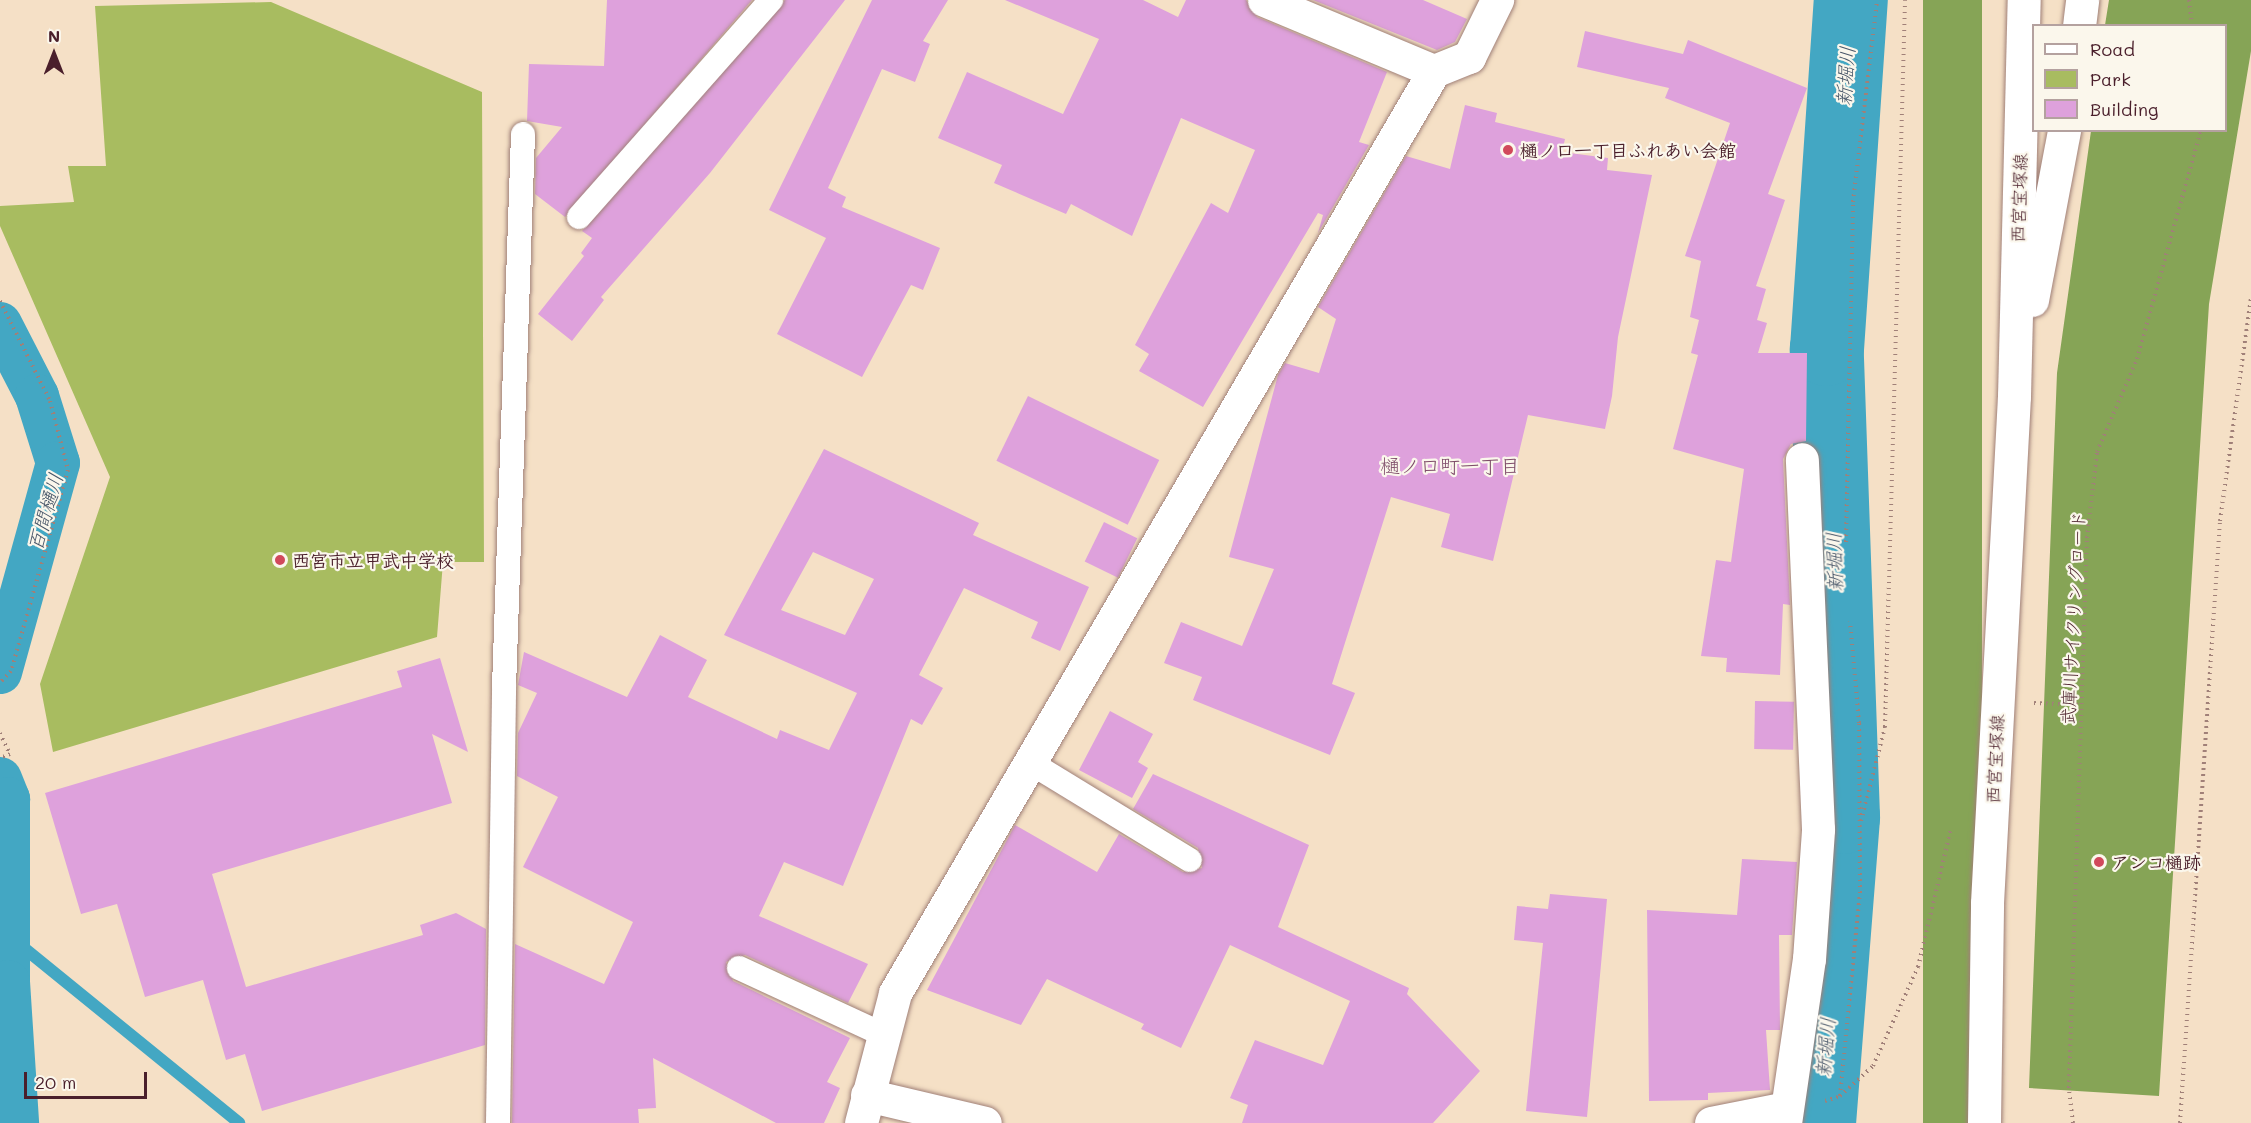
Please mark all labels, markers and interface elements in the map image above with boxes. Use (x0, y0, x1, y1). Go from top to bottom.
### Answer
north arrow (24, 24, 84, 84)
legend (2032, 24, 2227, 132)
text: N (48, 25, 60, 46)
text: Road (2090, 37, 2135, 61)
water label: 新堀川 (1831, 45, 1859, 107)
text: Park (2090, 67, 2131, 91)
text: Building (2090, 97, 2158, 121)
place label: 樋ノ口一丁目ふれあい会館 (1520, 139, 1736, 161)
marker: 樋ノ口一丁目ふれあい会館 (1501, 143, 1515, 157)
street label: 西宮宝塚線 (2007, 153, 2031, 243)
district label: 樋ノ口町一丁目 (1380, 453, 1520, 477)
water label: 百間樋川 (22, 470, 68, 554)
street label: 武庫川サイクリングロード (2057, 510, 2089, 726)
water label: 新堀川 (1821, 532, 1847, 592)
place label: 西宮市立甲武中学校 (292, 549, 454, 571)
marker: 西宮市立甲武中学校 (273, 553, 287, 567)
street label: 西宮宝塚線 (1982, 713, 2008, 805)
place label: アンコ樋跡 (2111, 851, 2201, 873)
marker: アンコ樋跡 (2092, 855, 2106, 869)
water label: 新堀川 (1810, 1016, 1840, 1078)
scale bar (27, 1060, 150, 1098)
text: 20 m (35, 1070, 76, 1094)

